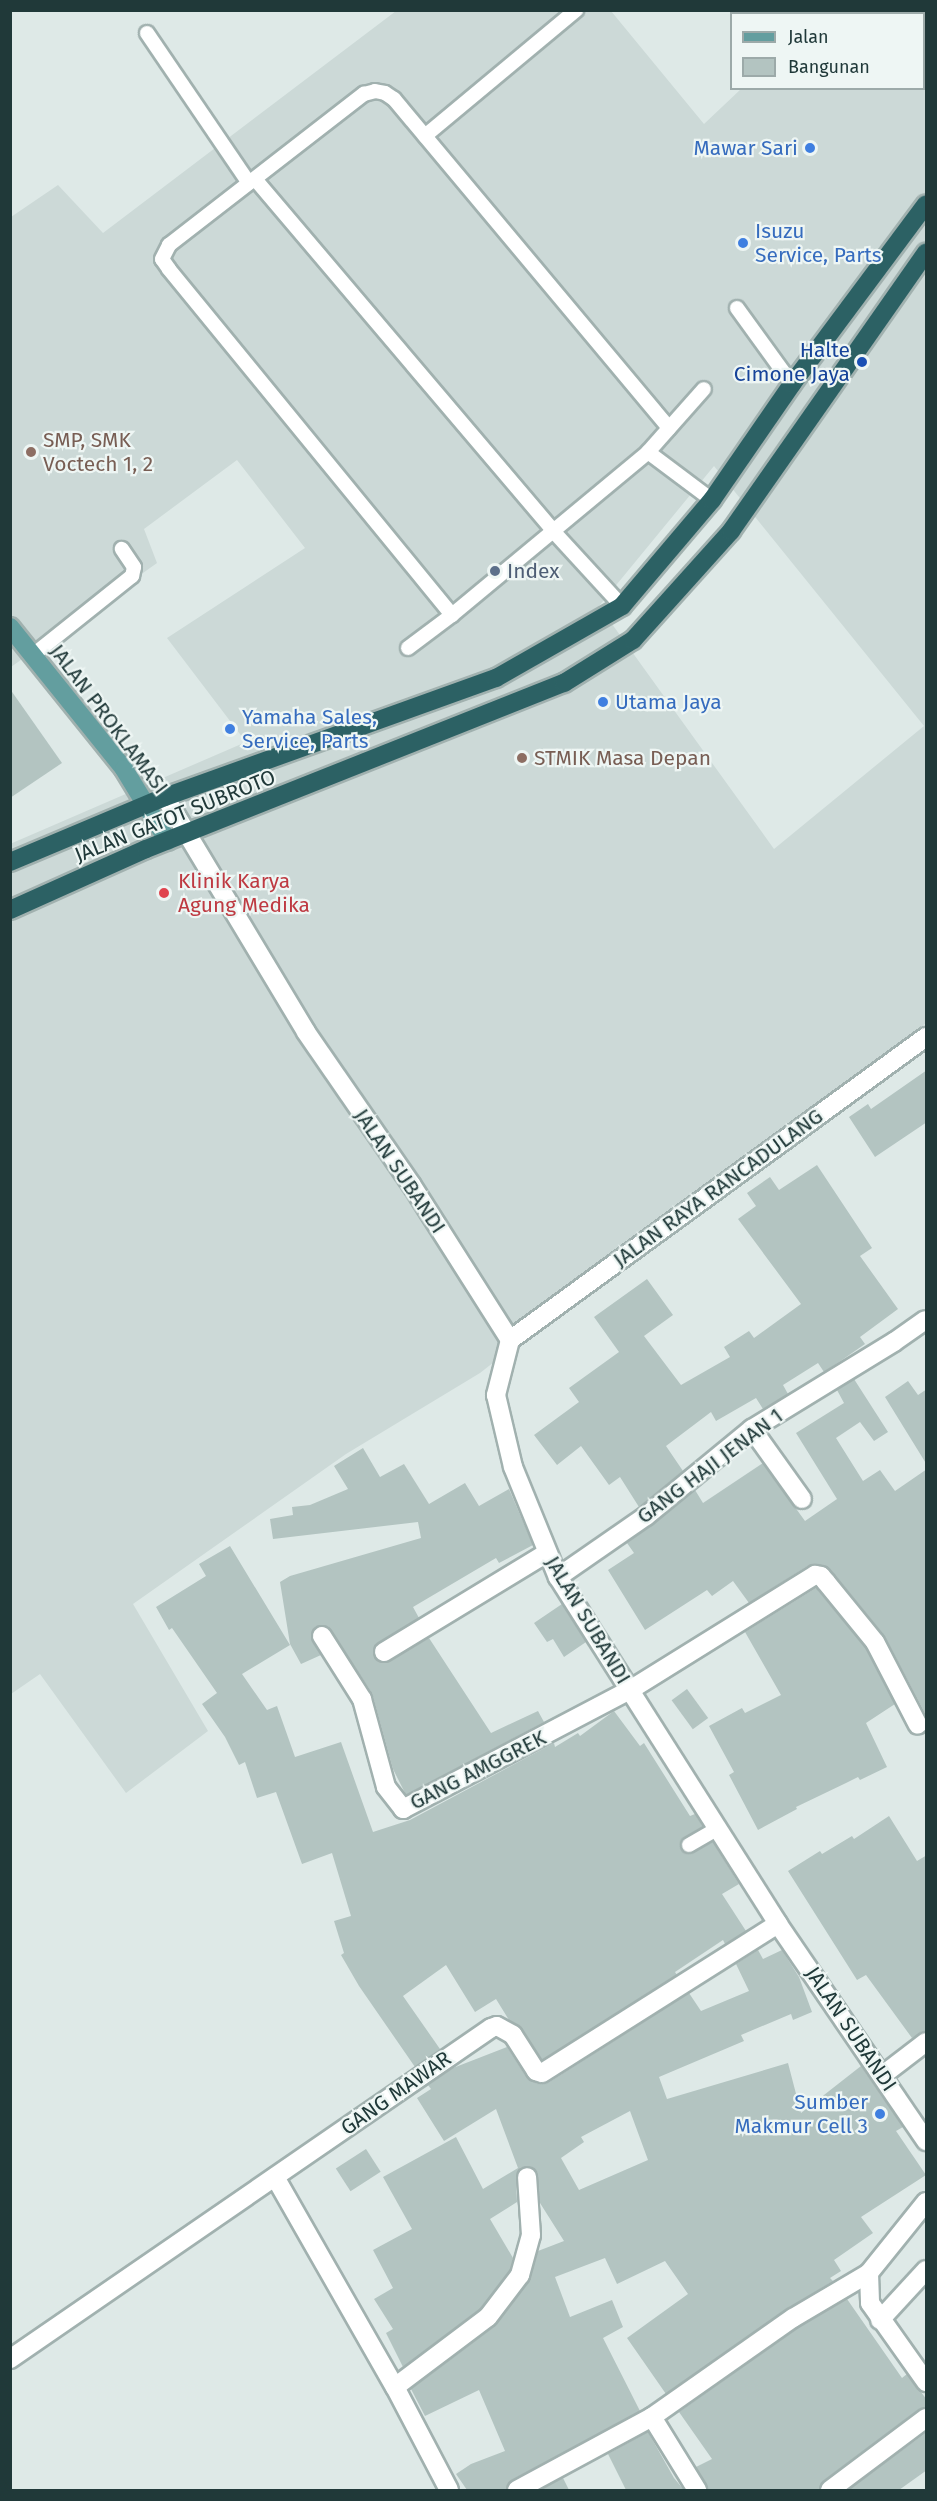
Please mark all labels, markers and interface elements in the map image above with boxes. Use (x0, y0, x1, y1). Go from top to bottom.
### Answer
legend (730, 12, 925, 90)
text: Jalan (788, 26, 829, 48)
text: Bangunan (788, 56, 870, 78)
place label: Mawar Sari (694, 135, 798, 161)
marker: Mawar Sari (803, 141, 817, 155)
place label: Isuzu Service, Parts (755, 218, 882, 268)
marker: Isuzu Service, Parts (736, 236, 750, 250)
place label: Halte Cimone Jaya (734, 337, 850, 387)
marker: Halte Cimone Jaya (855, 355, 869, 369)
place label: SMP, SMK Voctech 1, 2 (43, 427, 153, 477)
marker: SMP, SMK Voctech 1, 2 (24, 445, 38, 459)
place label: Index (507, 558, 559, 584)
marker: Index (488, 564, 502, 578)
street label: JALAN PROKLAMASI (44, 639, 174, 799)
place label: Utama Jaya (615, 689, 722, 715)
marker: Utama Jaya (596, 695, 610, 709)
place label: Yamaha Sales, Service, Parts (242, 704, 377, 754)
marker: Yamaha Sales, Service, Parts (223, 722, 237, 736)
place label: STMIK Masa Depan (534, 745, 711, 771)
marker: STMIK Masa Depan (515, 751, 529, 765)
street label: JALAN GATOT SUBROTO (71, 764, 279, 868)
place label: Klinik Karya Agung Medika (178, 868, 310, 918)
marker: Klinik Karya Agung Medika (155, 884, 173, 902)
street label: JALAN RAYA RANCADULANG (608, 1103, 828, 1273)
street label: JALAN SUBANDI (349, 1104, 451, 1238)
street label: GANG HAJI JENAN 1 (632, 1403, 788, 1529)
street label: JALAN SUBANDI (540, 1551, 636, 1689)
street label: GANG AMGGREK (406, 1725, 550, 1815)
street label: JALAN SUBANDI (800, 1962, 902, 2096)
street label: GANG MAWAR (336, 2046, 456, 2140)
place label: Sumber Makmur Cell 3 (734, 2089, 868, 2139)
marker: Sumber Makmur Cell 3 (873, 2107, 887, 2121)

